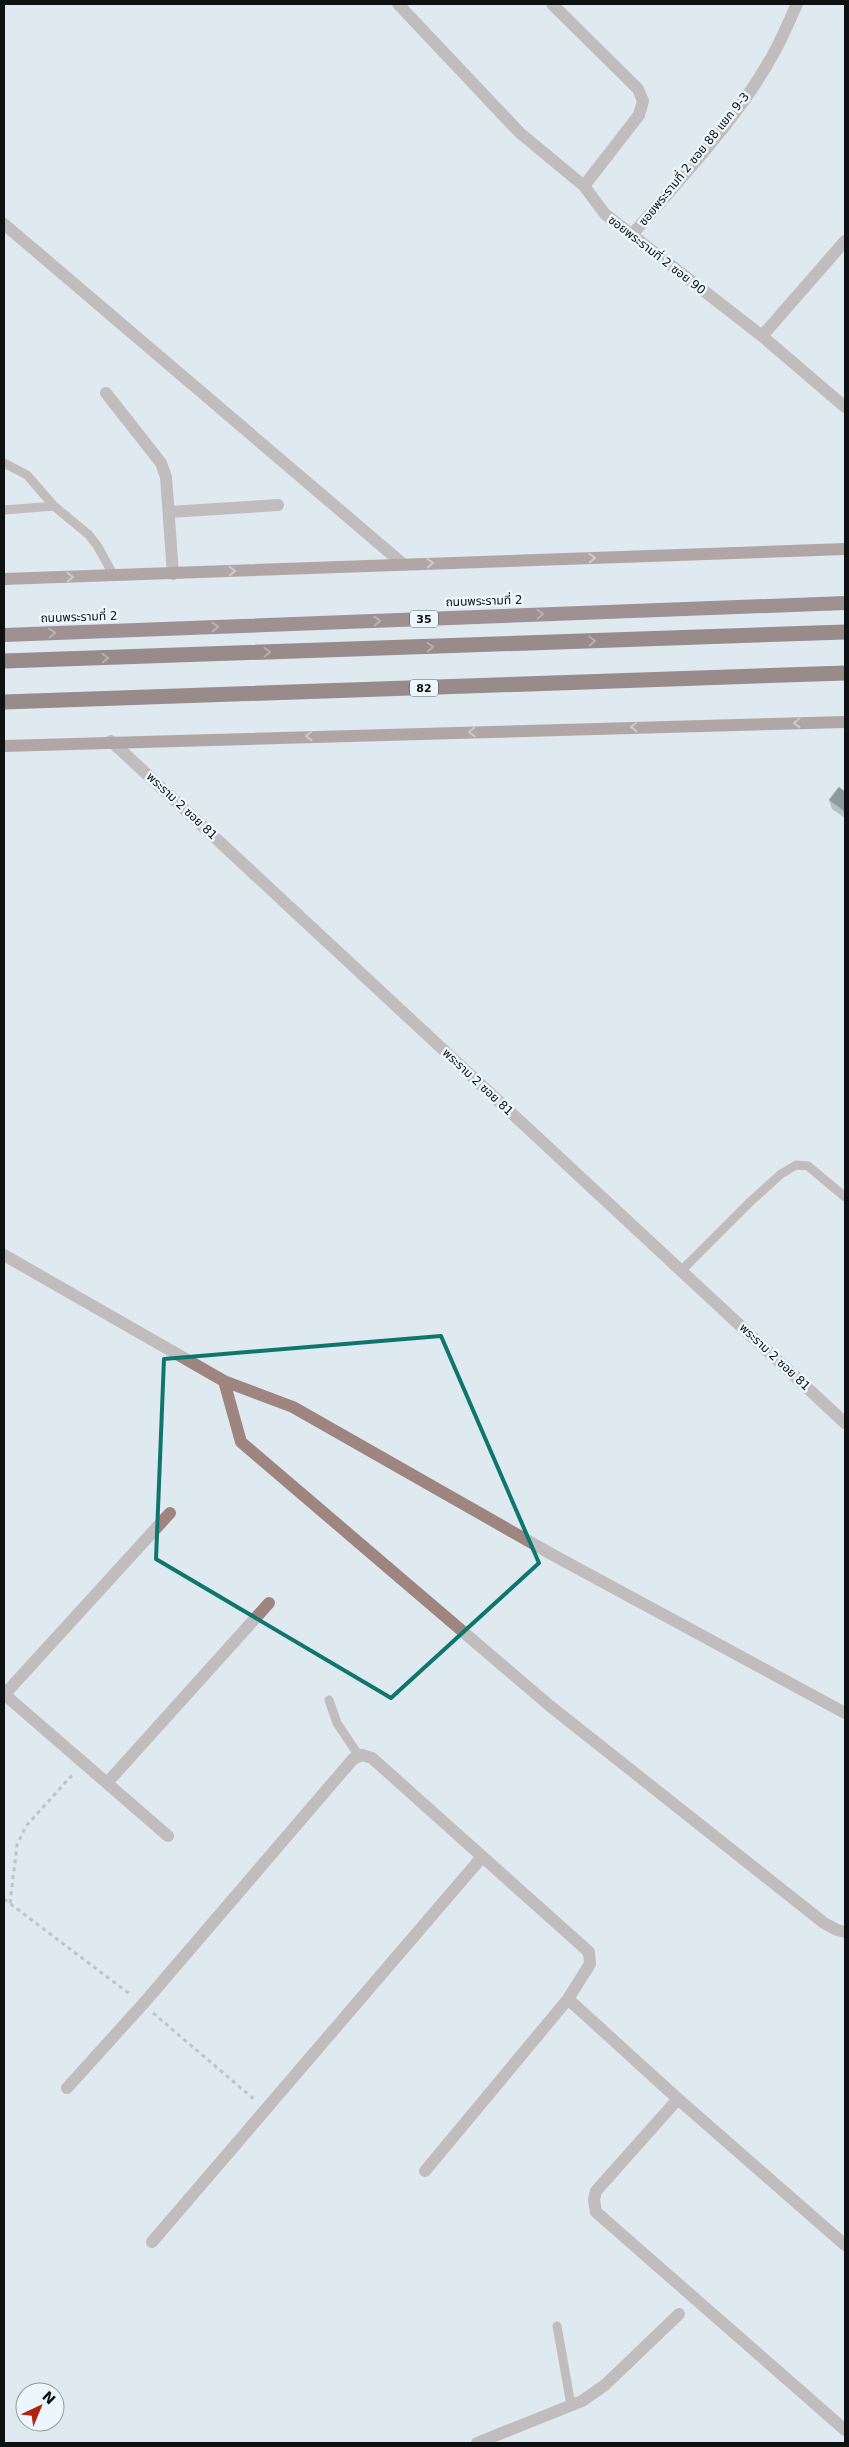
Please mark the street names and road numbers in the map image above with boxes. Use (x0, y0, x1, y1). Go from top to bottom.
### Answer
street label: ซอยพระรามที่ 2 ซอย 88 แยก 9-3 (634, 88, 752, 228)
street label: ซอยพระรามที่ 2 ซอย 90 (606, 211, 710, 297)
street label: ถนนพระรามที่ 2 (445, 591, 523, 609)
street label: ถนนพระรามที่ 2 (40, 607, 118, 625)
road number: 35 (410, 610, 438, 628)
road number: 82 (410, 680, 438, 696)
street label: พระราม 2 ซอย 81 (144, 770, 220, 842)
street label: พระราม 2 ซอย 81 (440, 1046, 516, 1118)
street label: พระราม 2 ซอย 81 (737, 1321, 813, 1393)

